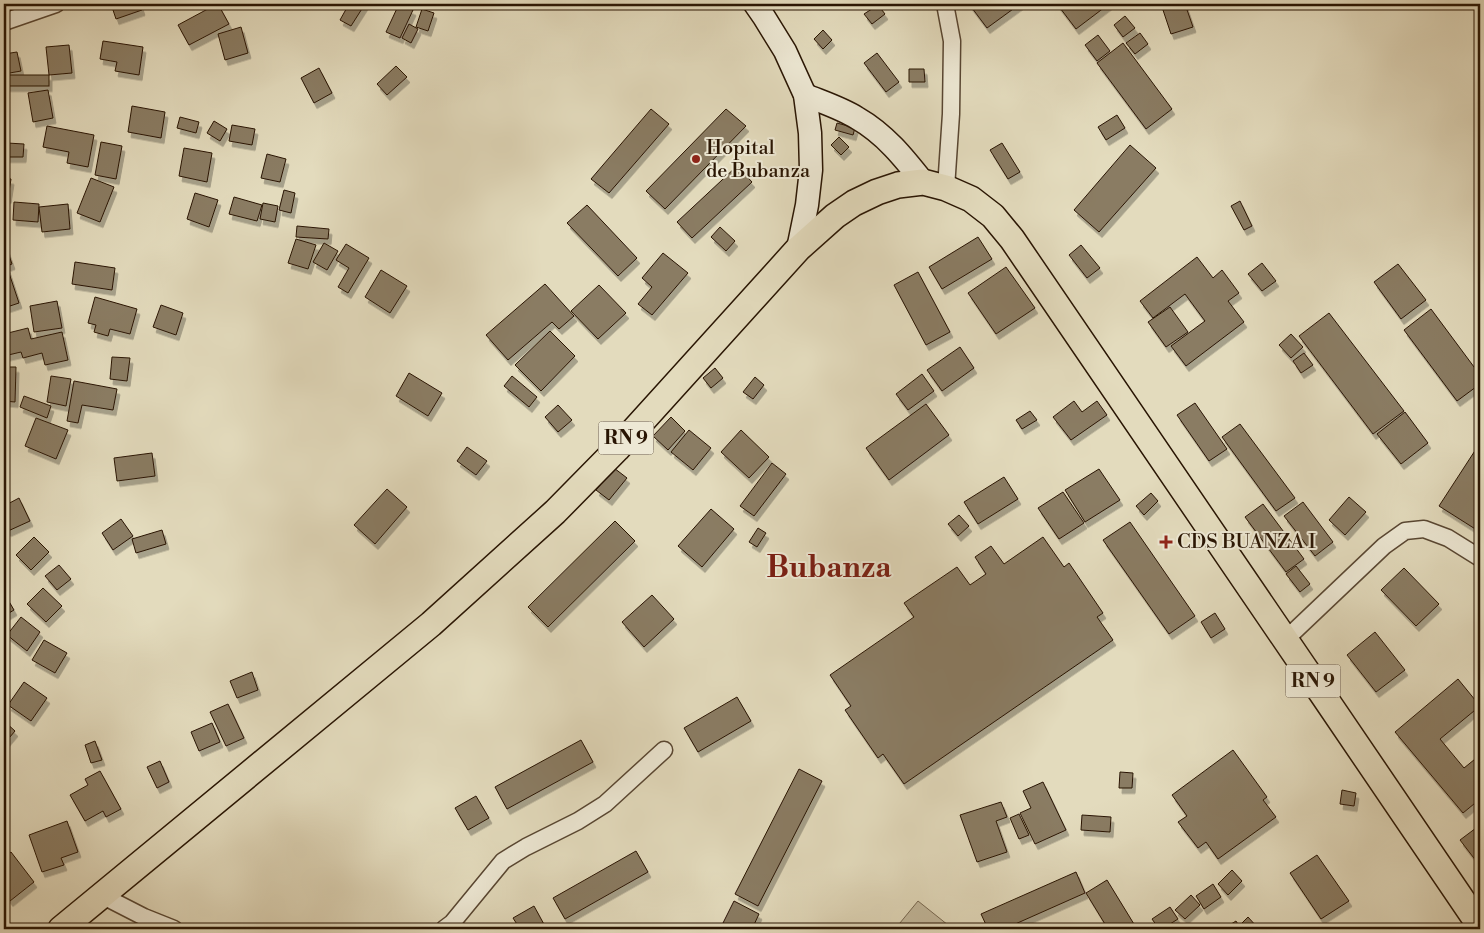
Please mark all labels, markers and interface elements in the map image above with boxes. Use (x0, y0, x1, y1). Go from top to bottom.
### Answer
place label: Hopital de Bubanza (706, 136, 811, 184)
marker: Hopital de Bubanza (690, 153, 702, 165)
road number: RN 9 (598, 422, 654, 454)
place label: CDS BUANZA I (1177, 530, 1316, 555)
marker: CDS BUANZA I (1159, 535, 1173, 549)
district label: Bubanza (767, 549, 892, 587)
road number: RN 9 (1286, 664, 1340, 698)

